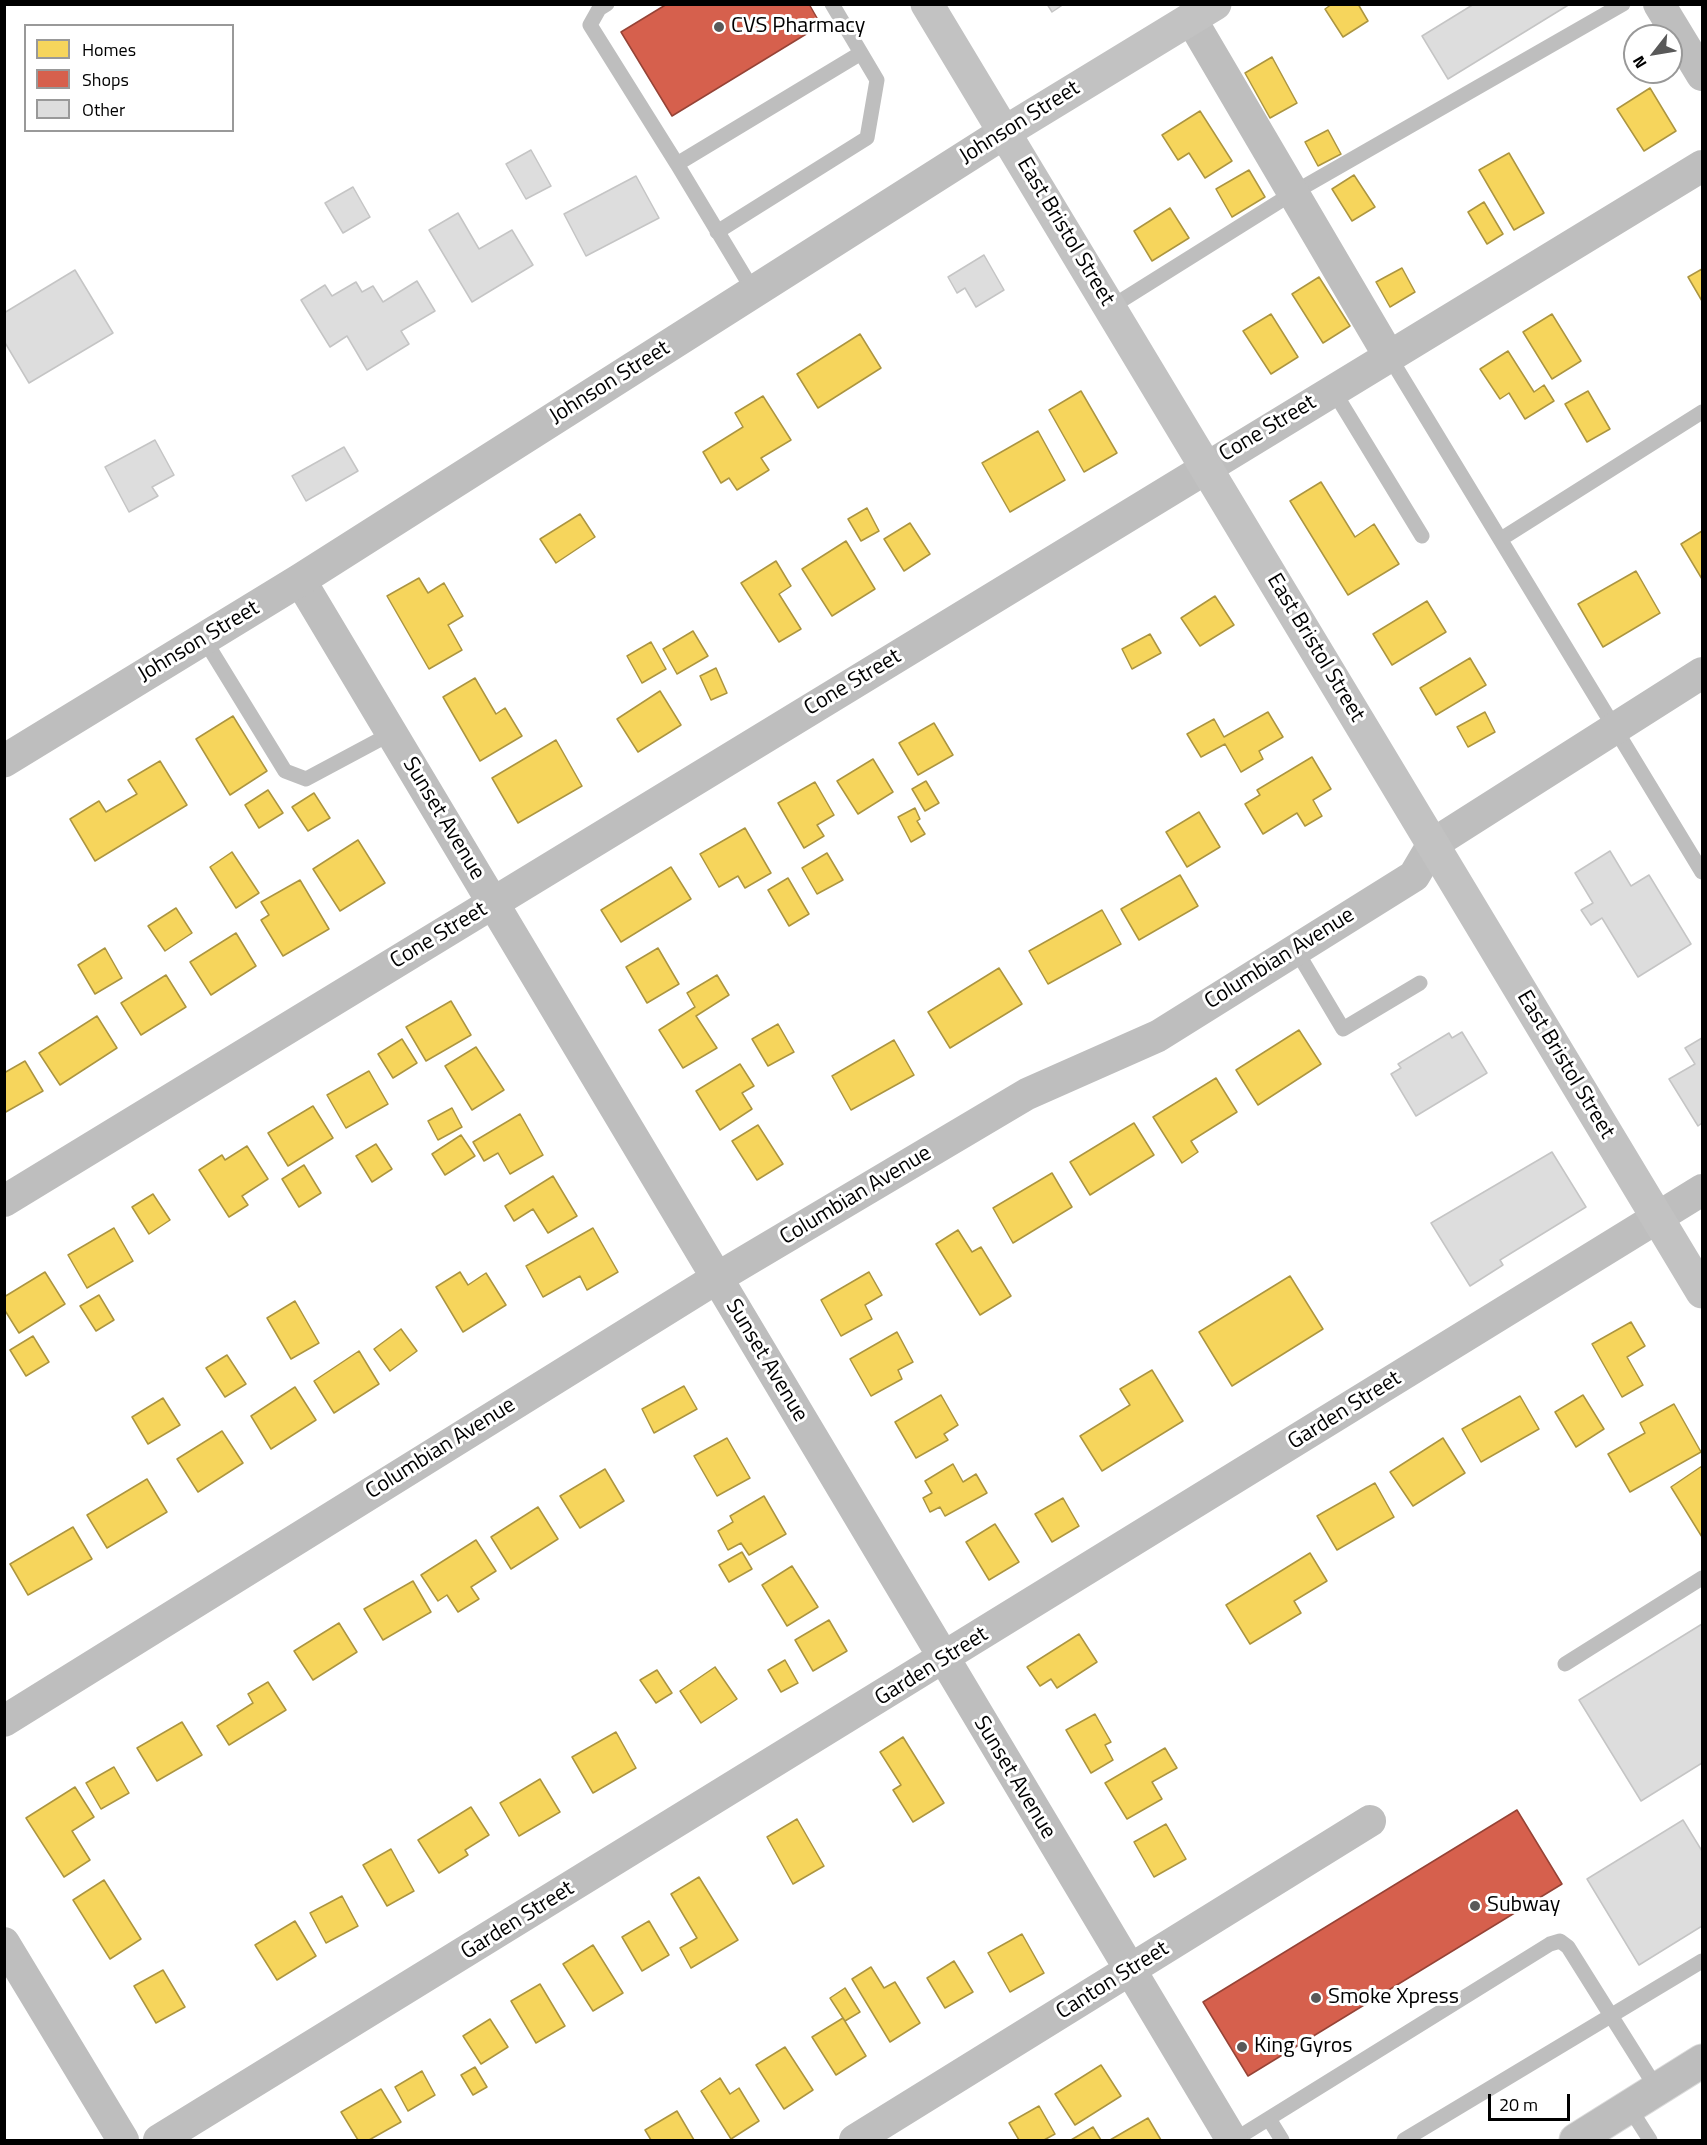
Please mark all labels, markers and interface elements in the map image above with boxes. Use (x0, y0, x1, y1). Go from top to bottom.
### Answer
place label: CVS Pharmacy (731, 14, 865, 40)
marker: CVS Pharmacy (712, 20, 726, 34)
legend (24, 24, 234, 132)
north arrow (1623, 24, 1683, 84)
text: Homes (82, 36, 136, 63)
text: N (1626, 51, 1652, 73)
text: Shops (82, 66, 129, 93)
street label: Johnson Street (955, 76, 1085, 170)
text: Other (82, 96, 125, 123)
street label: East Bristol Street (1010, 153, 1120, 311)
street label: Johnson Street (545, 336, 675, 430)
street label: Cone Street (1215, 390, 1321, 468)
street label: East Bristol Street (1260, 569, 1370, 727)
street label: Johnson Street (134, 595, 264, 689)
street label: Cone Street (800, 644, 906, 722)
street label: Sunset Avenue (396, 753, 490, 885)
street label: Cone Street (386, 897, 492, 975)
street label: Columbian Avenue (1200, 902, 1360, 1016)
street label: East Bristol Street (1510, 986, 1620, 1144)
street label: Columbian Avenue (776, 1141, 936, 1251)
street label: Sunset Avenue (719, 1295, 813, 1427)
street label: Garden Street (1284, 1366, 1406, 1456)
street label: Columbian Avenue (361, 1392, 521, 1506)
street label: Garden Street (871, 1622, 993, 1712)
street label: Sunset Avenue (967, 1712, 1061, 1844)
street label: Garden Street (457, 1876, 579, 1966)
place label: Subway (1487, 1893, 1560, 1919)
marker: Subway (1468, 1899, 1482, 1913)
street label: Canton Street (1052, 1936, 1174, 2026)
place label: Smoke Xpress (1328, 1985, 1459, 2011)
marker: Smoke Xpress (1309, 1991, 1323, 2005)
place label: King Gyros (1254, 2034, 1353, 2060)
marker: King Gyros (1235, 2040, 1249, 2054)
scale bar (1491, 2082, 1574, 2120)
text: 20 m (1499, 2091, 1538, 2118)

